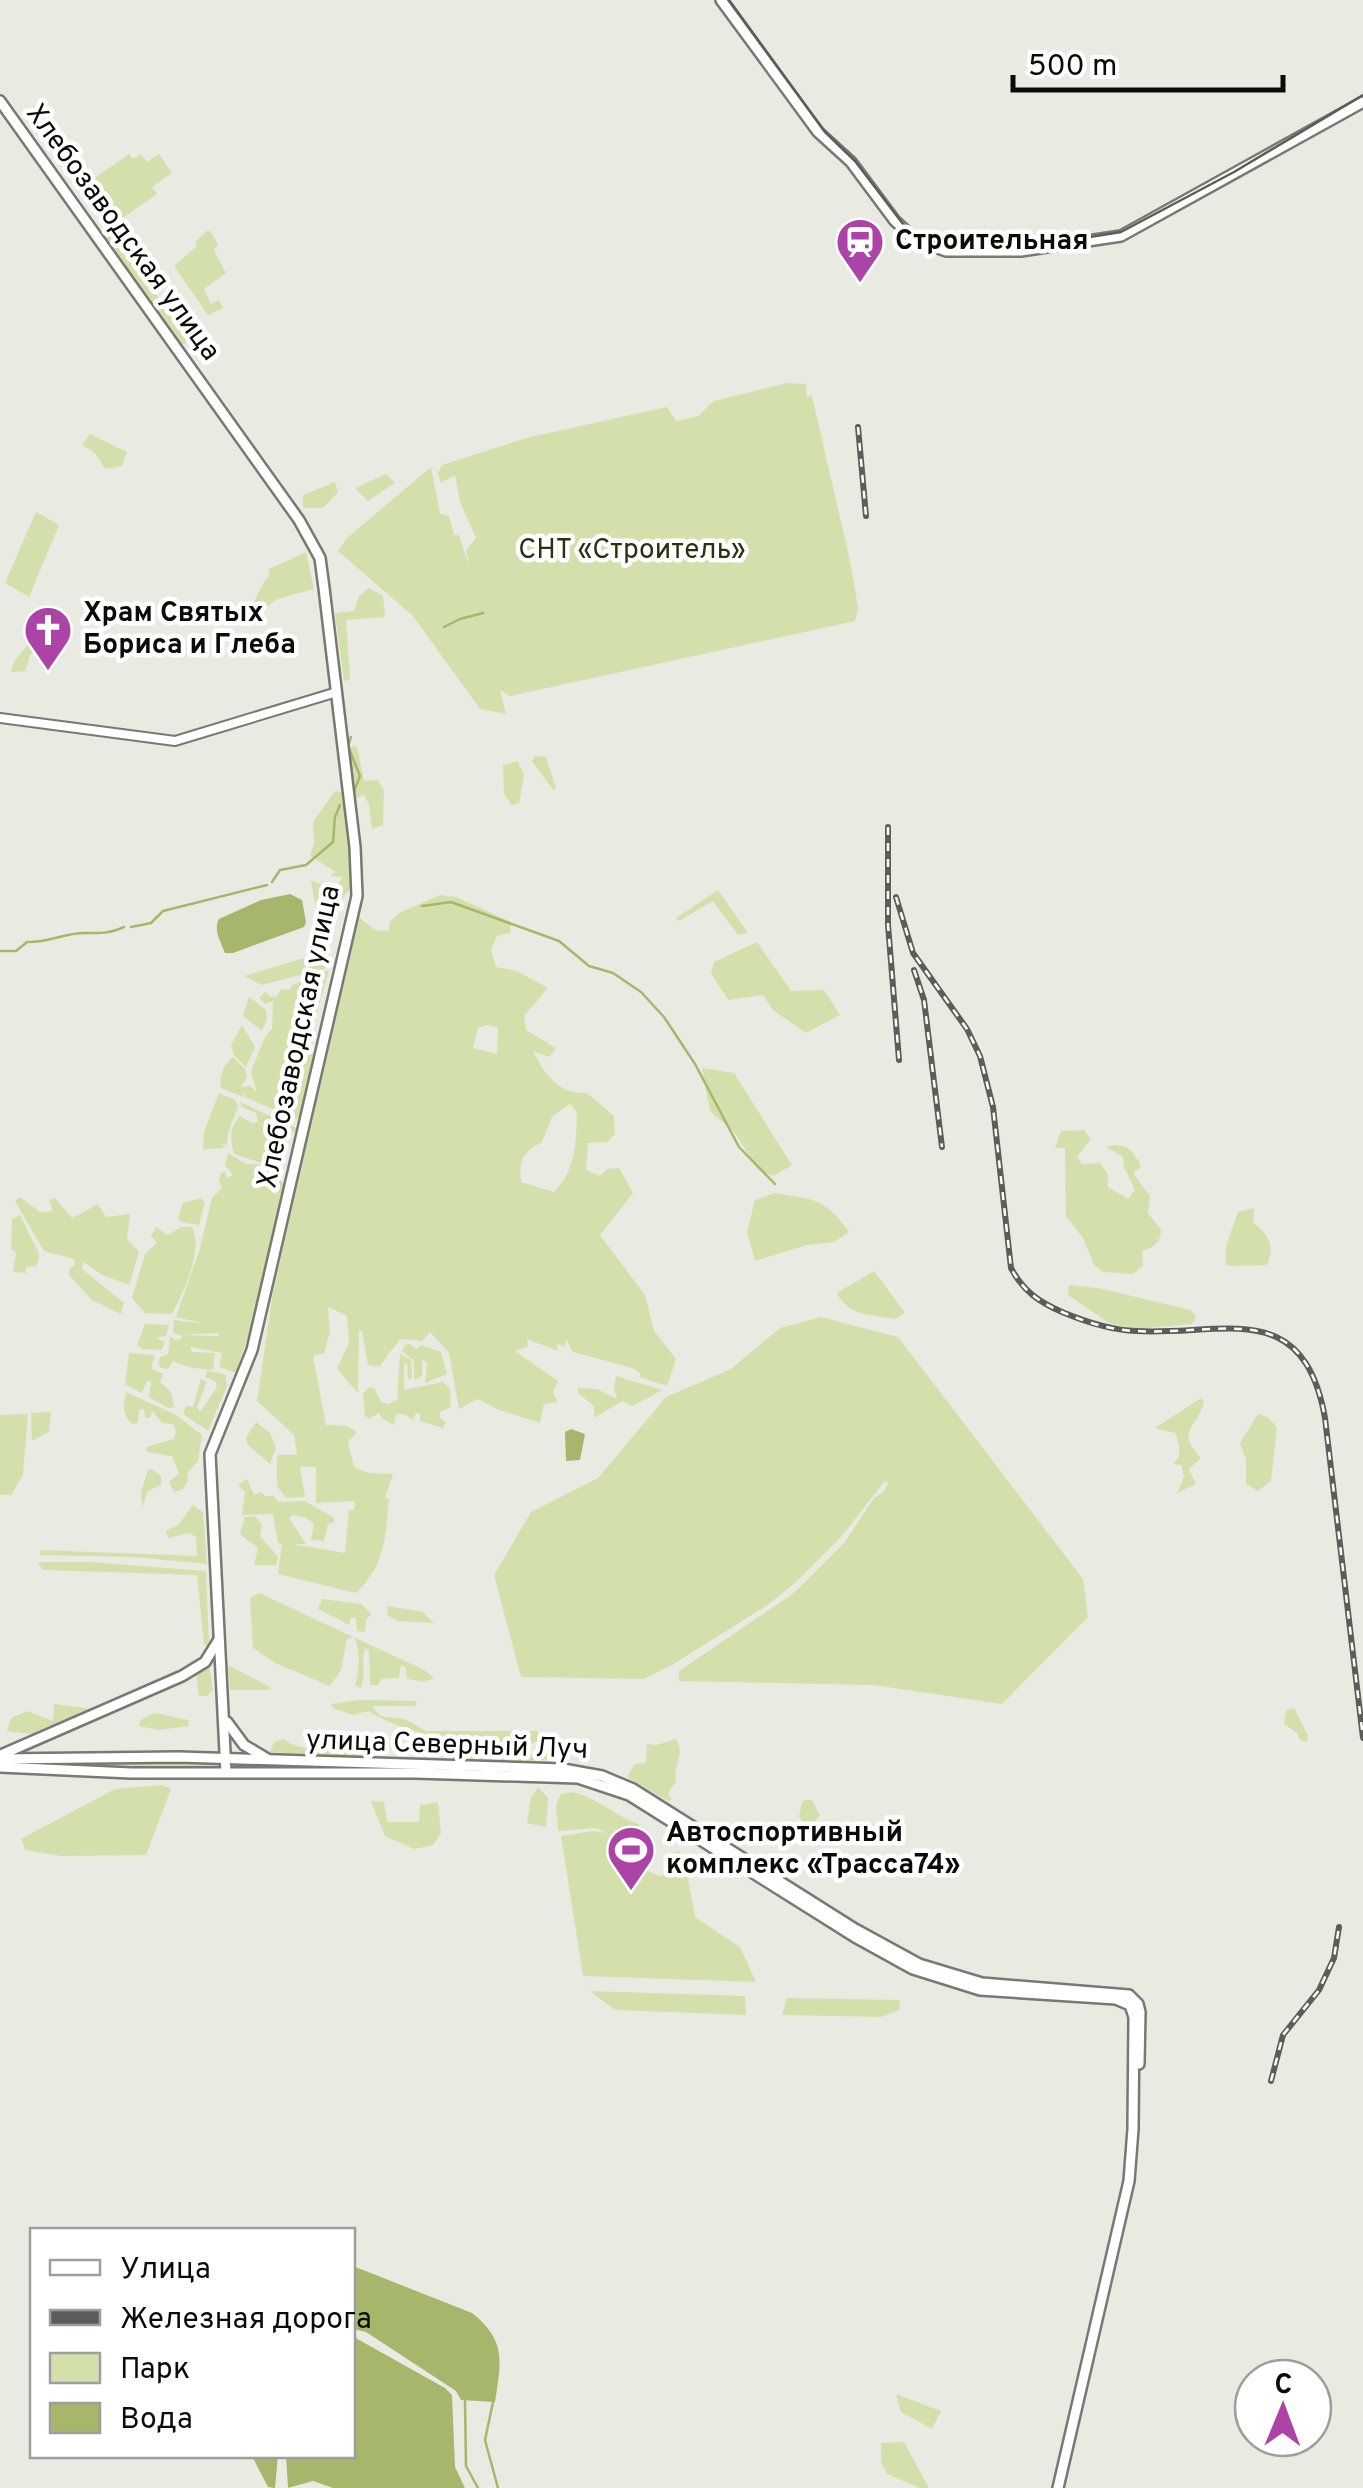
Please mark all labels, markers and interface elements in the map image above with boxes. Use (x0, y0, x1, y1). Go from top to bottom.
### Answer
scale bar (1013, 30, 1283, 92)
text: 500 m (1028, 49, 1117, 86)
street label: Хлебозаводская улица (17, 97, 227, 369)
station icon: Строительная (834, 216, 886, 284)
place label: Строительная (895, 224, 1088, 260)
park label: СНТ «Строитель» (518, 533, 746, 569)
place label: Храм Святых Бориса и Глеба (83, 596, 296, 664)
church icon: Храм Святых Бориса и Глеба (22, 604, 74, 672)
street label: Хлебозаводская улица (250, 882, 350, 1192)
street label: улица Северный Луч (305, 1723, 589, 1769)
place label: Автоспортивный комплекс «Трасса74» (666, 1816, 961, 1884)
sports icon: Автоспортивный комплекс «Трасса74» (605, 1824, 657, 1892)
legend (30, 2228, 355, 2458)
text: Улица (120, 2252, 211, 2289)
text: Железная дорога (120, 2302, 372, 2339)
text: Парк (120, 2352, 190, 2389)
north arrow (1233, 2358, 1333, 2458)
text: С (1274, 2368, 1293, 2404)
text: Вода (120, 2402, 193, 2439)

